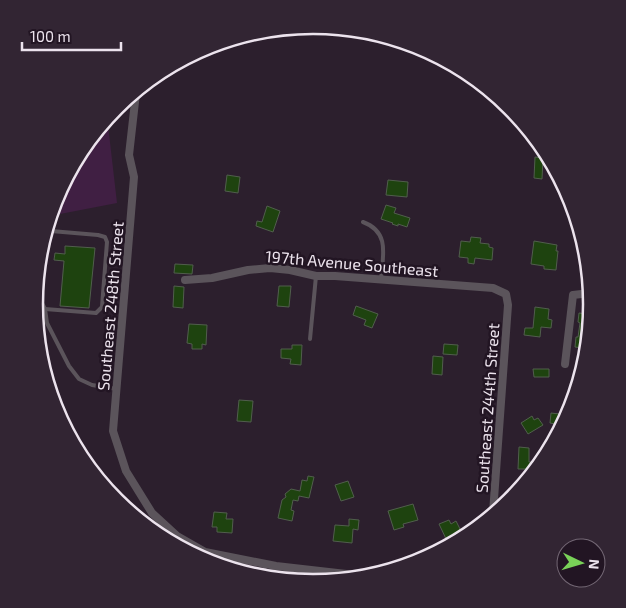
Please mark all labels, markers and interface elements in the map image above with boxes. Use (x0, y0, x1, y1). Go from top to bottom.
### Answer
scale bar (22, 20, 121, 52)
text: 100 m (30, 27, 71, 45)
street label: Southeast 248th Street (93, 221, 127, 391)
street label: 197th Avenue Southeast (265, 246, 439, 280)
street label: Southeast 244th Street (472, 323, 502, 493)
north arrow (556, 538, 606, 588)
text: N (586, 558, 603, 570)

